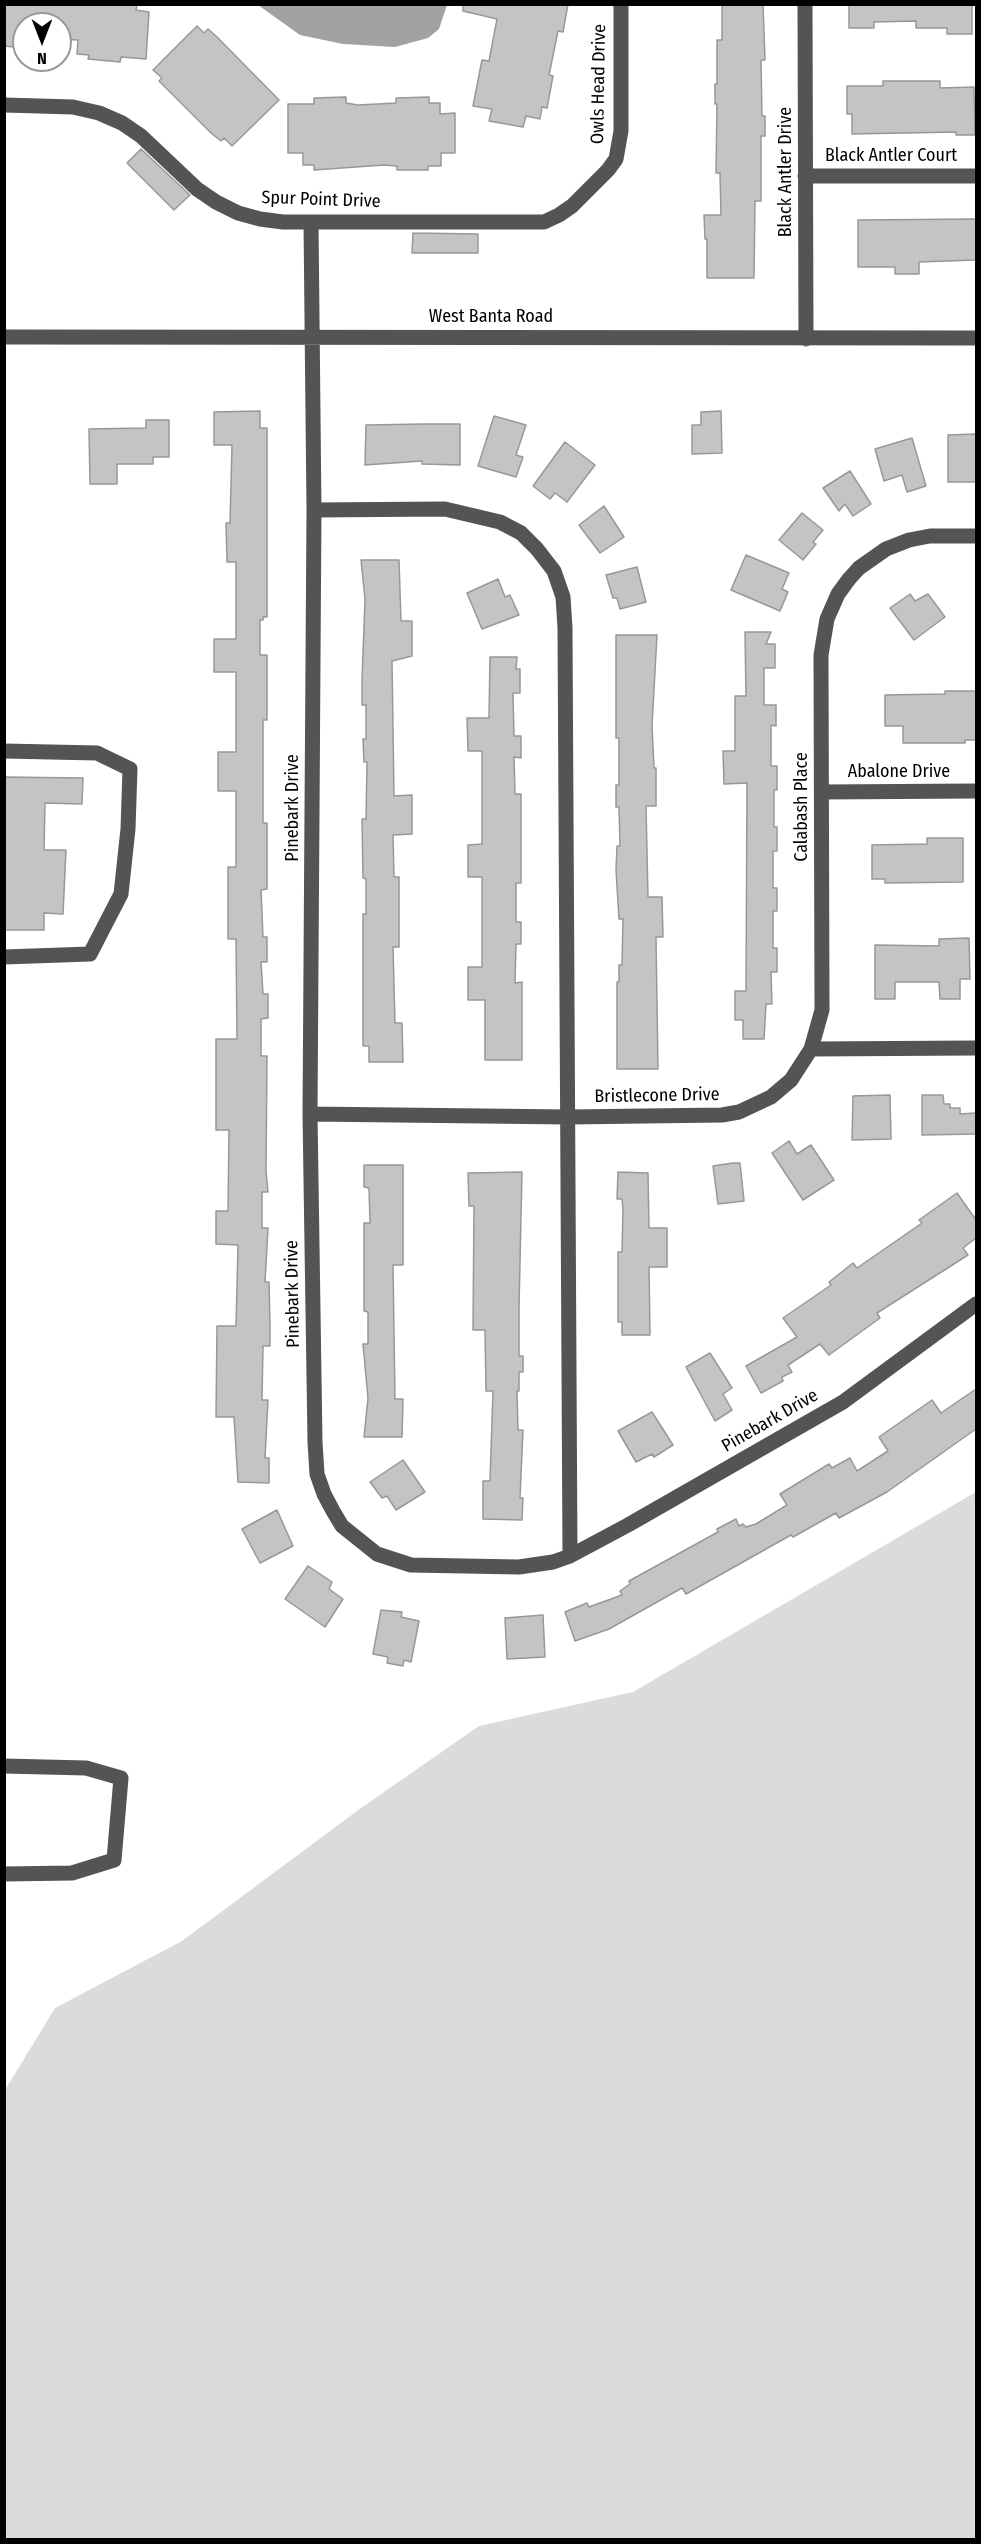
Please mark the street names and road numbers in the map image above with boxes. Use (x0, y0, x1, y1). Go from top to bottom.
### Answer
street label: Owls Head Drive (587, 24, 611, 144)
street label: Black Antler Drive (775, 107, 797, 237)
street label: Black Antler Court (825, 145, 957, 167)
street label: Spur Point Drive (261, 187, 381, 213)
street label: West Banta Road (429, 306, 553, 328)
street label: Calabash Place (791, 752, 813, 862)
street label: Pinebark Drive (282, 754, 304, 862)
street label: Abalone Drive (848, 761, 950, 783)
street label: Bristlecone Drive (594, 1084, 720, 1108)
street label: Pinebark Drive (281, 1240, 305, 1348)
street label: Pinebark Drive (718, 1385, 822, 1457)

